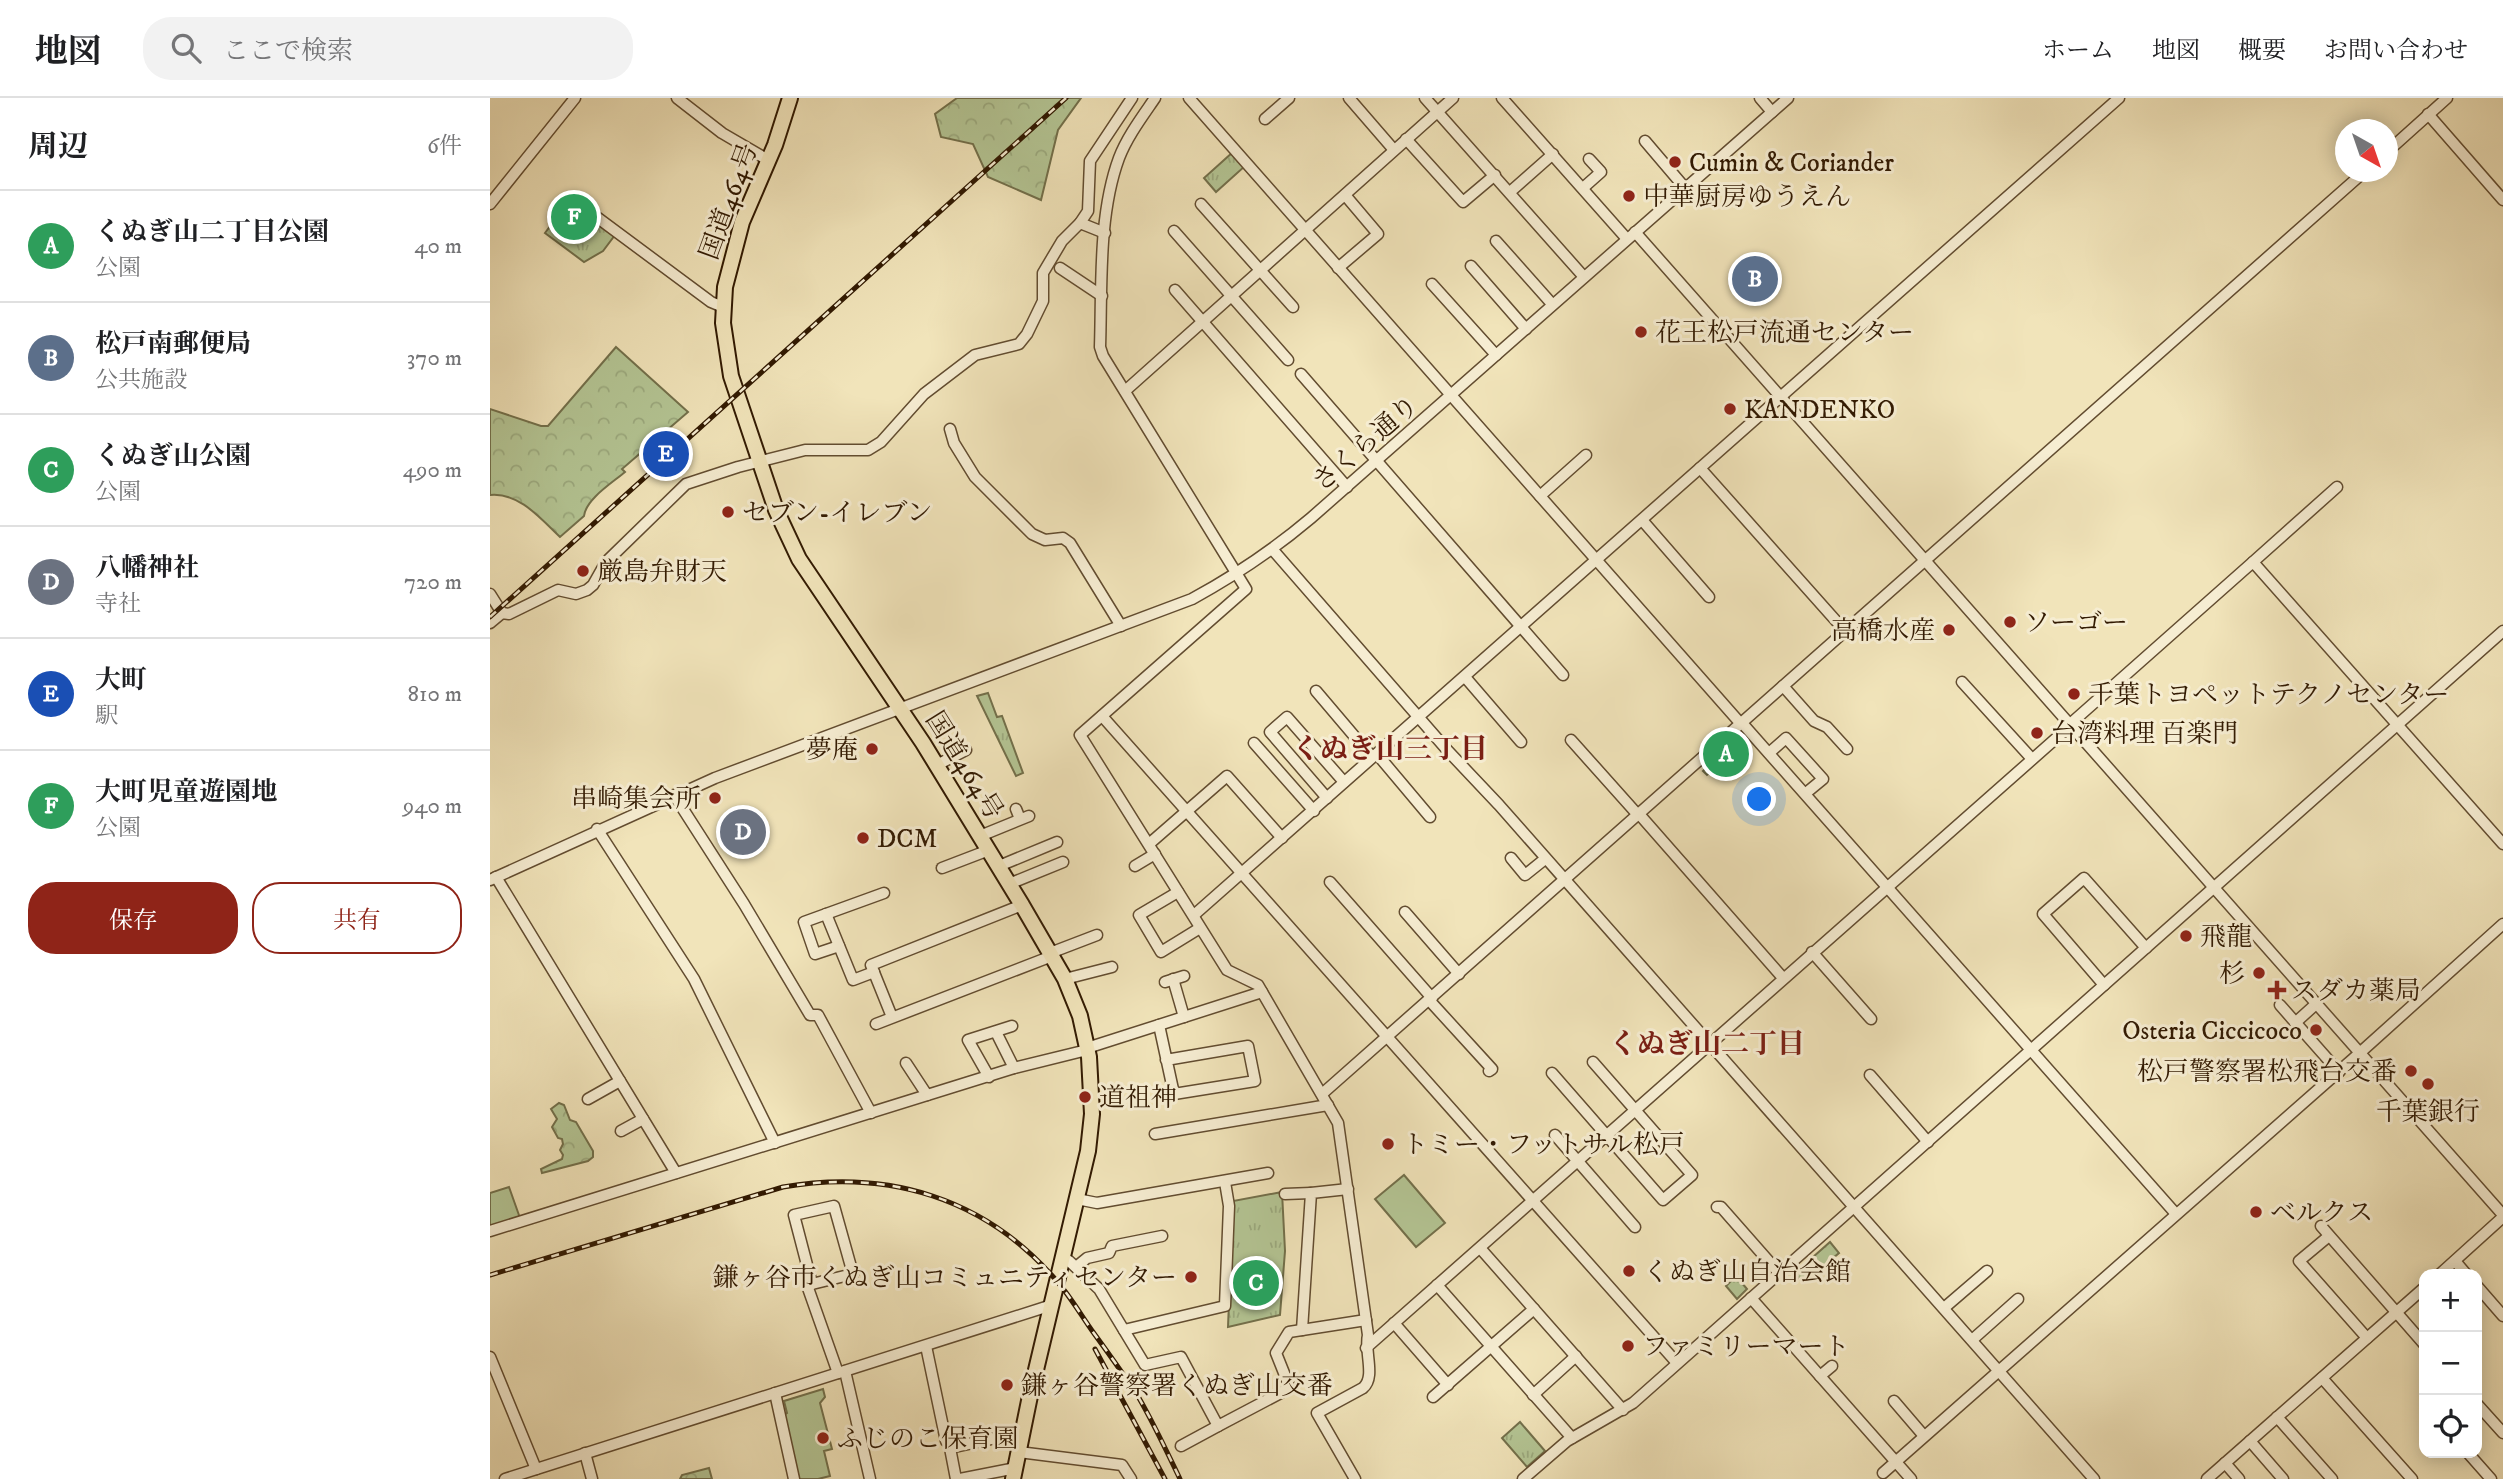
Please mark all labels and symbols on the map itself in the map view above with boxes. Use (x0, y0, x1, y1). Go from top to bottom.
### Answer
north arrow (2335, 119, 2398, 182)
street label: 国道464号 (693, 139, 766, 264)
place label: Cumin & Coriander (1689, 147, 1894, 180)
marker: Cumin & Coriander (1667, 154, 1683, 170)
place label: 中華厨房ゆうえん (1643, 181, 1851, 214)
marker: 中華厨房ゆうえん (1621, 188, 1637, 204)
pin: F (551, 191, 597, 243)
pin: B (1732, 253, 1778, 305)
place label: 花王松戸流通センター (1655, 317, 1914, 350)
marker: 花王松戸流通センター (1633, 324, 1649, 340)
street label: さくら通り (1306, 389, 1426, 499)
place label: KANDENKO (1744, 394, 1895, 427)
marker: KANDENKO (1722, 401, 1738, 417)
pin: E (643, 428, 689, 480)
place label: セブン-イレブン (742, 497, 932, 530)
marker: セブン-イレブン (720, 504, 736, 520)
place label: 厳島弁財天 (597, 556, 727, 589)
marker: 厳島弁財天 (575, 563, 591, 579)
place label: ソーゴー (2024, 607, 2128, 640)
marker: ソーゴー (2002, 614, 2018, 630)
place label: 高橋水産 (1831, 615, 1935, 648)
marker: 高橋水産 (1941, 622, 1957, 638)
place label: 千葉トヨペットテクノセンター (2088, 679, 2449, 712)
marker: 千葉トヨペットテクノセンター (2066, 686, 2082, 702)
street label: 国道464号 (918, 706, 1010, 826)
place label: 台湾料理 百楽門 (2051, 718, 2239, 751)
marker: 台湾料理 百楽門 (2029, 725, 2045, 741)
pin: A (1703, 728, 1749, 780)
district label: くぬぎ山三丁目 (1292, 732, 1488, 767)
place label: 夢庵 (806, 734, 858, 767)
marker: 夢庵 (864, 741, 880, 757)
your location (1742, 782, 1776, 816)
place label: 串崎集会所 (571, 783, 701, 816)
marker: 串崎集会所 (707, 790, 723, 806)
pin: D (720, 806, 766, 858)
place label: DCM (877, 823, 937, 856)
marker: DCM (855, 830, 871, 846)
place label: 飛龍 (2200, 921, 2252, 954)
marker: 飛龍 (2178, 928, 2194, 944)
place label: 杉 (2219, 958, 2245, 991)
marker: 杉 (2251, 965, 2267, 981)
place label: スダカ薬局 (2291, 975, 2421, 1008)
marker: スダカ薬局 (2269, 982, 2285, 998)
place label: Osteria Ciccicoco (2122, 1015, 2302, 1048)
marker: Osteria Ciccicoco (2308, 1022, 2324, 1038)
district label: くぬぎ山二丁目 (1609, 1027, 1805, 1062)
place label: 松戸警察署松飛台交番 (2137, 1056, 2397, 1089)
marker: 松戸警察署松飛台交番 (2403, 1063, 2419, 1079)
marker: 千葉銀行 (2420, 1076, 2436, 1092)
place label: 道祖神 (1099, 1082, 1177, 1115)
marker: 道祖神 (1077, 1089, 1093, 1105)
place label: 千葉銀行 (2376, 1096, 2480, 1129)
place label: トミー・フットサル松戸 (1402, 1129, 1685, 1162)
marker: トミー・フットサル松戸 (1380, 1136, 1396, 1152)
place label: ベルクス (2270, 1197, 2373, 1230)
marker: ベルクス (2248, 1204, 2264, 1220)
place label: くぬぎ山自治会館 (1643, 1256, 1851, 1289)
pin: C (1233, 1257, 1279, 1309)
place label: 鎌ヶ谷市くぬぎ山コミュニティセンター (713, 1262, 1177, 1295)
marker: くぬぎ山自治会館 (1621, 1263, 1637, 1279)
marker: 鎌ヶ谷市くぬぎ山コミュニティセンター (1183, 1269, 1199, 1285)
place label: ファミリーマート (1642, 1331, 1849, 1364)
marker: ファミリーマート (1620, 1338, 1636, 1354)
place label: 鎌ヶ谷警察署くぬぎ山交番 (1021, 1370, 1333, 1403)
marker: 鎌ヶ谷警察署くぬぎ山交番 (999, 1377, 1015, 1393)
place label: ふじのこ保育園 (837, 1423, 1019, 1456)
marker: ふじのこ保育園 (815, 1430, 831, 1446)

